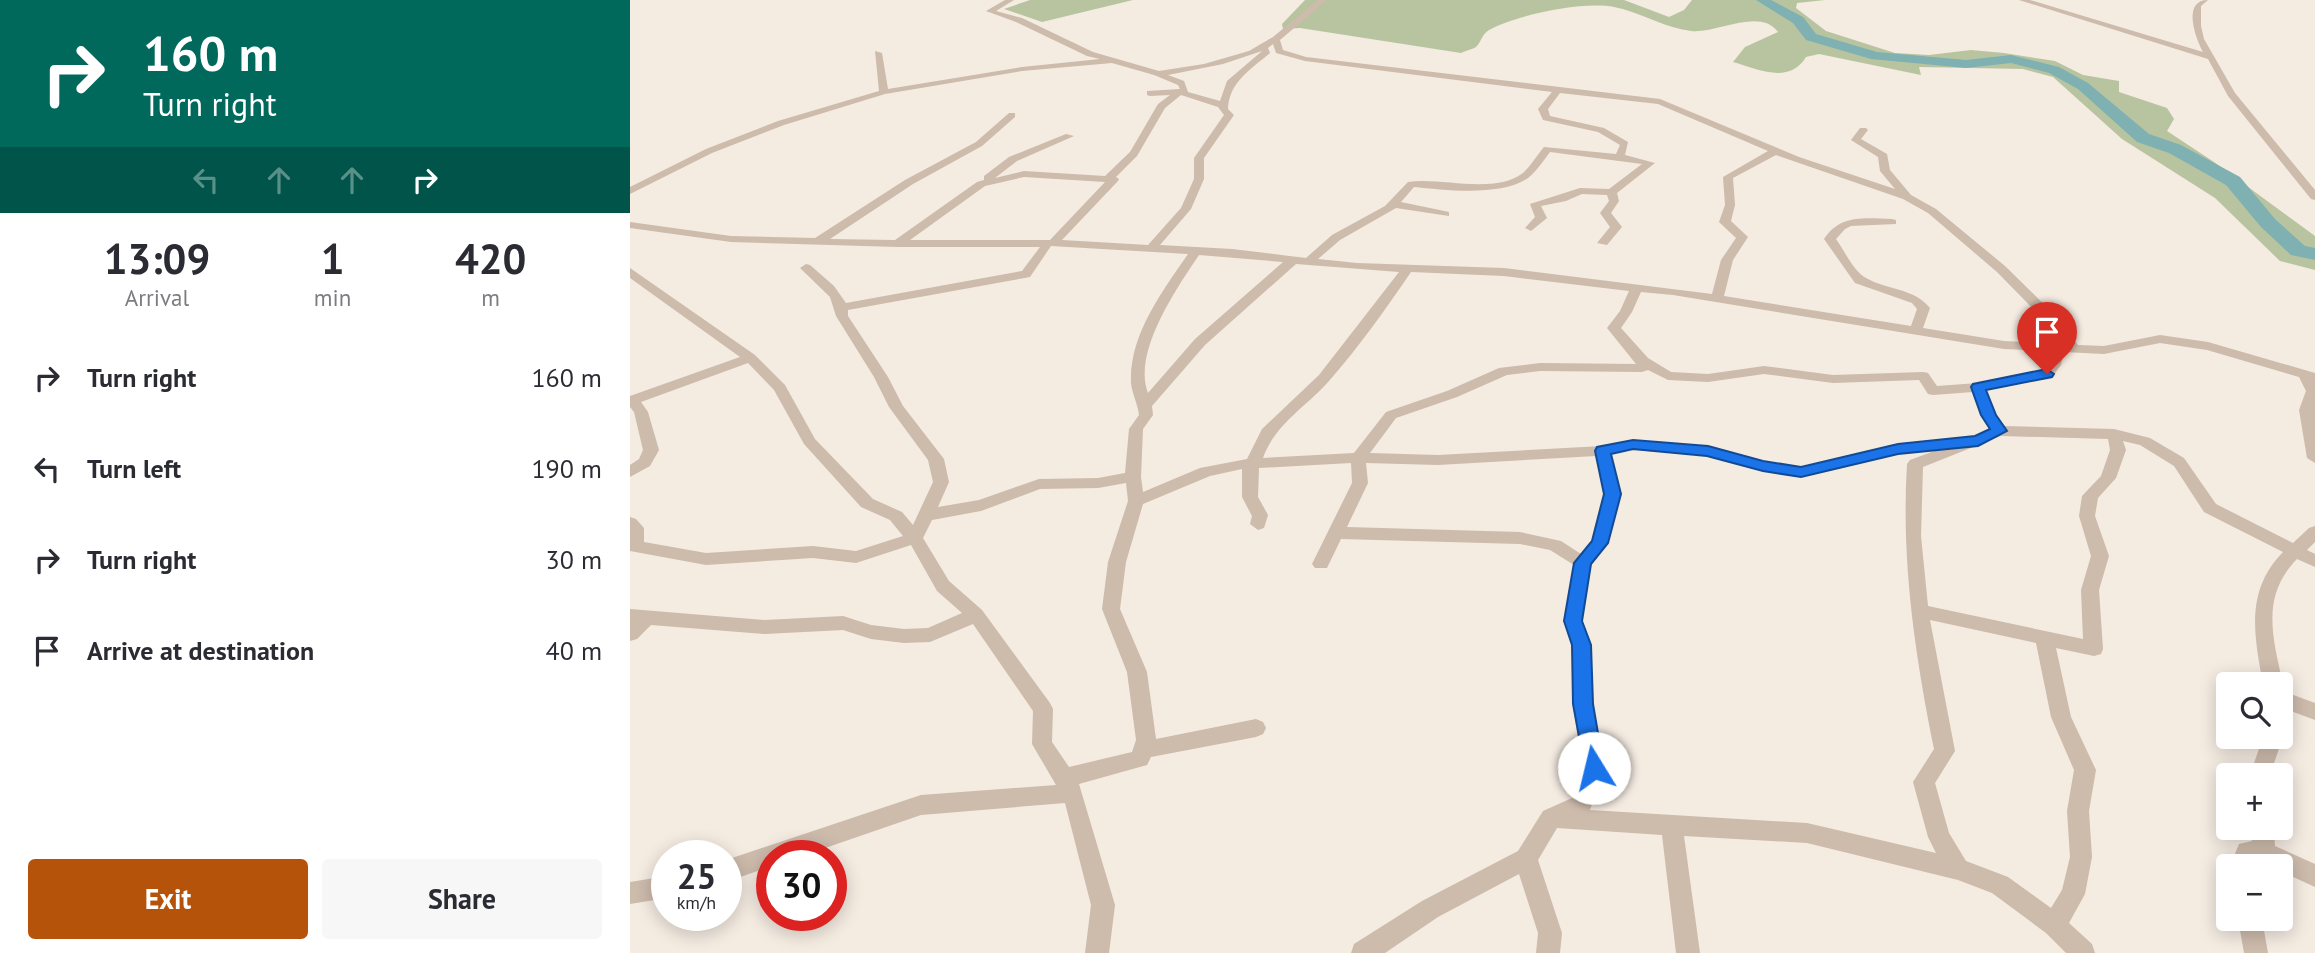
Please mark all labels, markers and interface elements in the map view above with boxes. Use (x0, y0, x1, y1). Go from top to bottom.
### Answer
text: 160 m (143, 21, 278, 85)
icon: right (28, 28, 119, 119)
text: Turn right (143, 83, 277, 125)
icon: left (187, 161, 225, 199)
icon: ahead (260, 161, 298, 199)
icon: ahead (333, 161, 371, 199)
icon: right (406, 161, 444, 199)
text: 13:09 (104, 231, 210, 286)
text: 1 (321, 231, 344, 286)
text: 420 (455, 231, 526, 286)
text: Arrival (125, 283, 189, 312)
text: min (314, 283, 351, 312)
text: m (481, 283, 500, 312)
pin (2017, 302, 2077, 374)
icon: arrive (2028, 313, 2066, 351)
icon: right (28, 359, 66, 397)
text: Turn right (87, 361, 196, 394)
text: 160 m (531, 361, 602, 394)
icon: left (28, 450, 66, 488)
text: Turn left (87, 452, 181, 485)
text: 190 m (531, 452, 602, 485)
icon: right (28, 541, 66, 579)
text: Turn right (87, 543, 196, 576)
text: 30 m (546, 543, 602, 576)
icon: arrive (28, 632, 66, 670)
text: Arrive at destination (87, 634, 314, 667)
text: 40 m (546, 634, 602, 667)
map controls (2216, 672, 2293, 931)
button: search (2216, 672, 2293, 749)
position arrow (1557, 731, 1631, 805)
button: + (2216, 763, 2293, 840)
speed limit sign: 30 (756, 840, 847, 931)
text: 25 (677, 853, 716, 899)
button: − (2216, 854, 2293, 931)
button: Exit (28, 859, 308, 939)
button: Share (322, 859, 602, 939)
text: km/h (677, 891, 716, 914)

